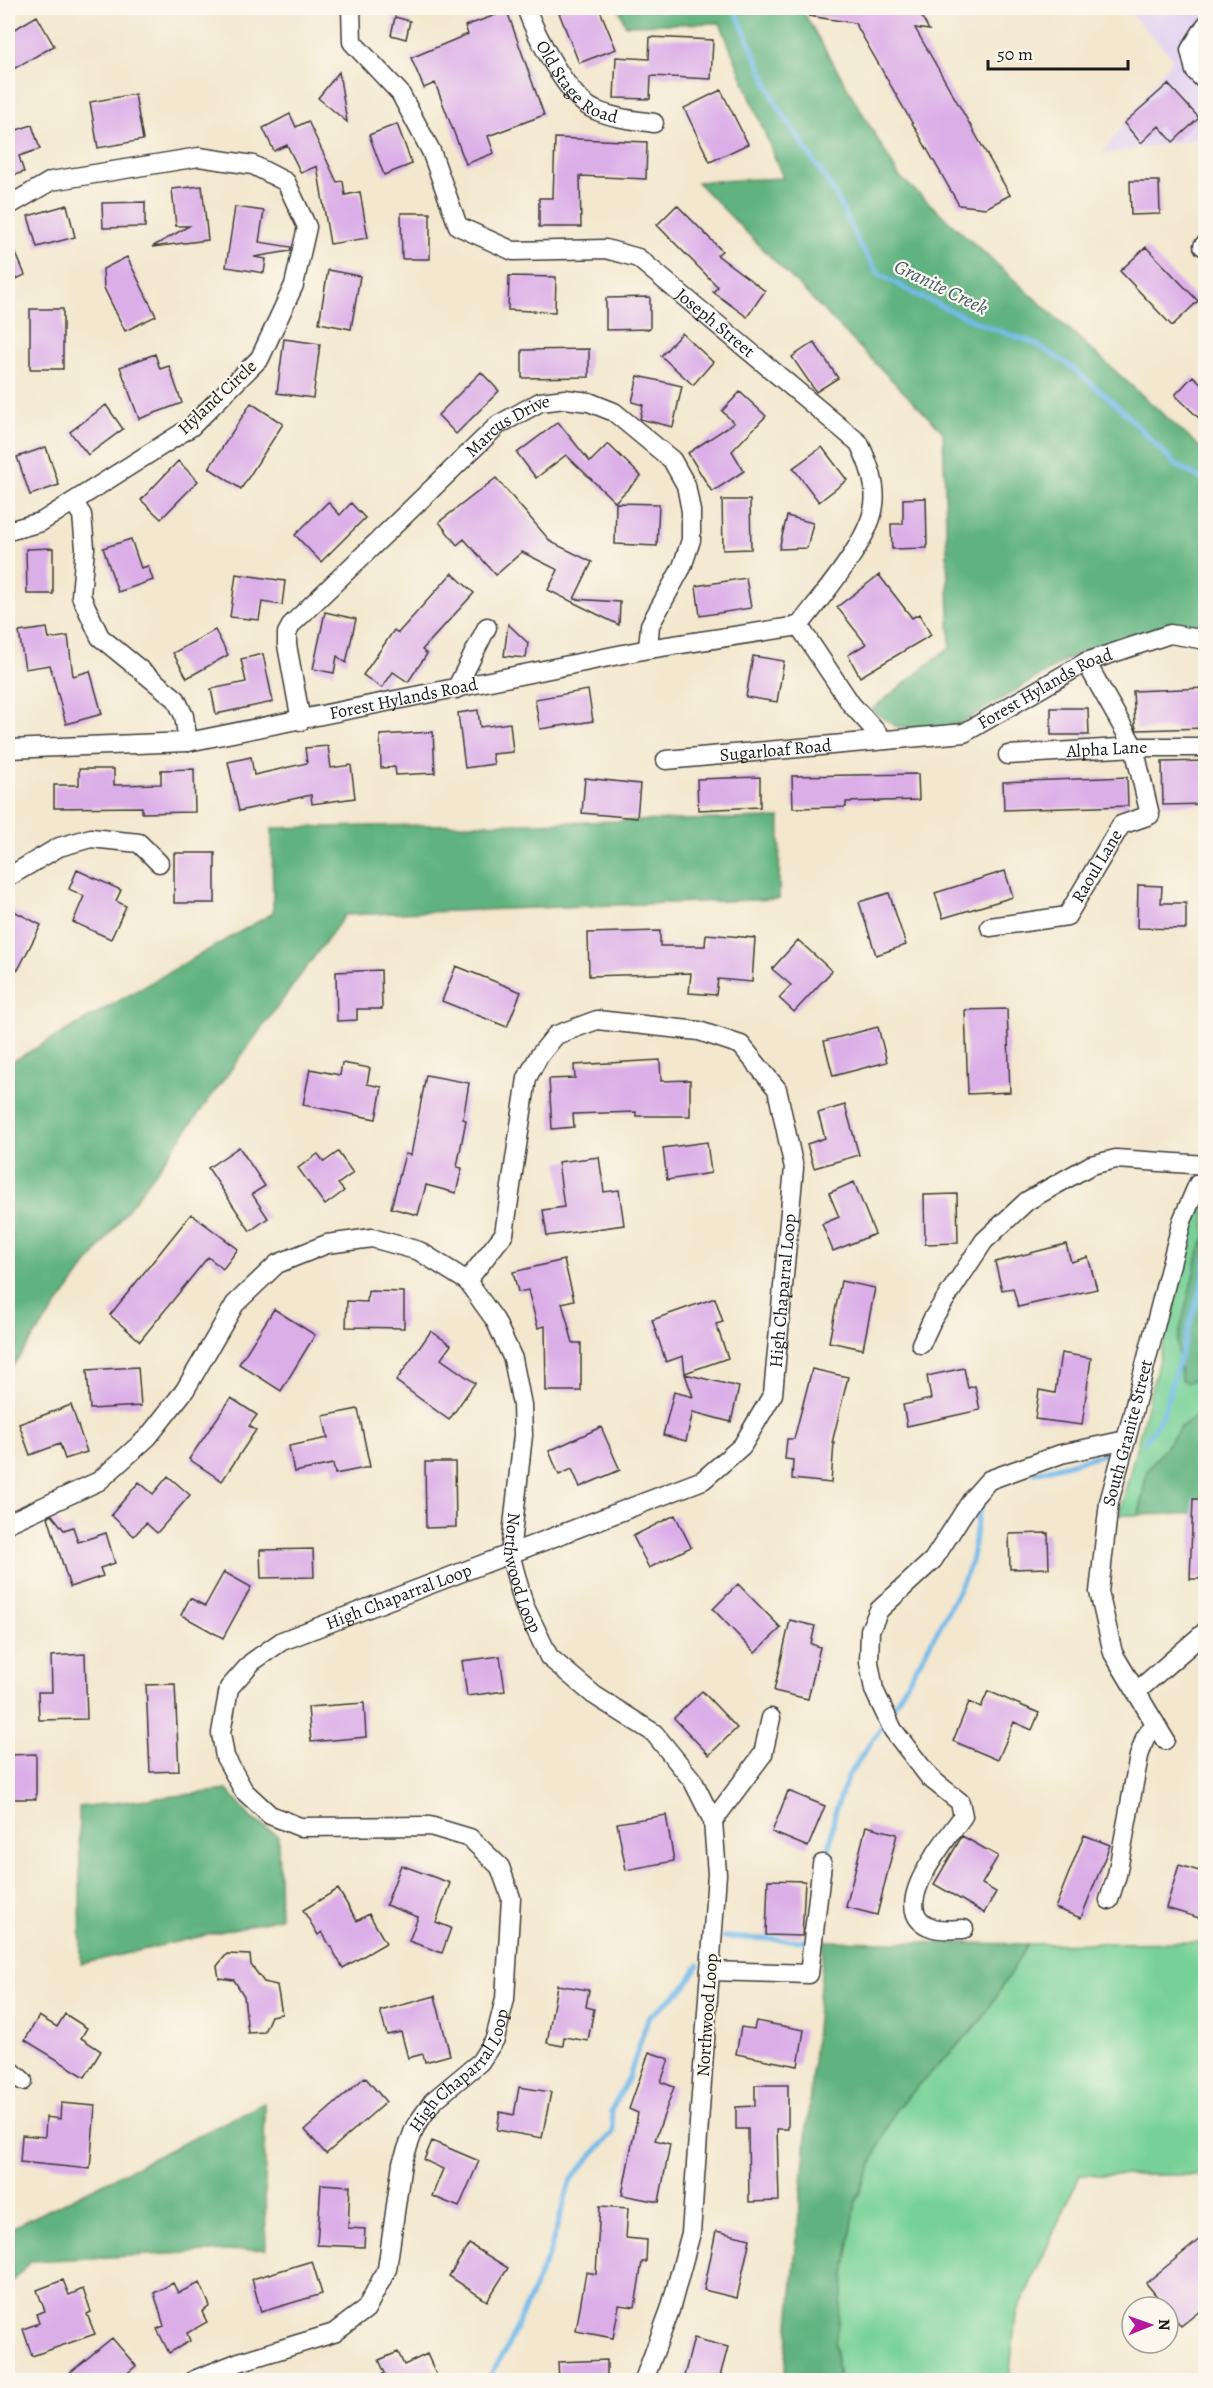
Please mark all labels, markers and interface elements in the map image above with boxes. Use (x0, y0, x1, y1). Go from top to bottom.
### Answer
scale bar (988, 33, 1128, 71)
street label: Old Stage Road (530, 36, 621, 129)
text: 50 m (997, 42, 1033, 66)
water label: Granite Creek (890, 253, 992, 321)
street label: Joseph Street (671, 283, 760, 363)
street label: Hyland Circle (172, 354, 262, 440)
street label: Marcus Drive (460, 389, 551, 462)
street label: Forest Hylands Road (973, 642, 1116, 735)
street label: Forest Hylands Road (327, 672, 480, 725)
street label: Sugarloaf Road (719, 733, 833, 767)
street label: Alpha Lane (1065, 735, 1147, 763)
street label: Raoul Lane (1066, 825, 1128, 907)
street label: High Chaparral Loop (763, 1213, 802, 1369)
street label: South Granite Street (1096, 1357, 1158, 1509)
street label: Northwood Loop (498, 1511, 548, 1637)
street label: High Chaparral Loop (322, 1558, 475, 1635)
street label: Northwood Loop (691, 1952, 723, 2078)
street label: High Chaparral Loop (403, 2006, 514, 2137)
north arrow (1120, 2295, 1180, 2355)
text: N (1153, 2319, 1175, 2331)

